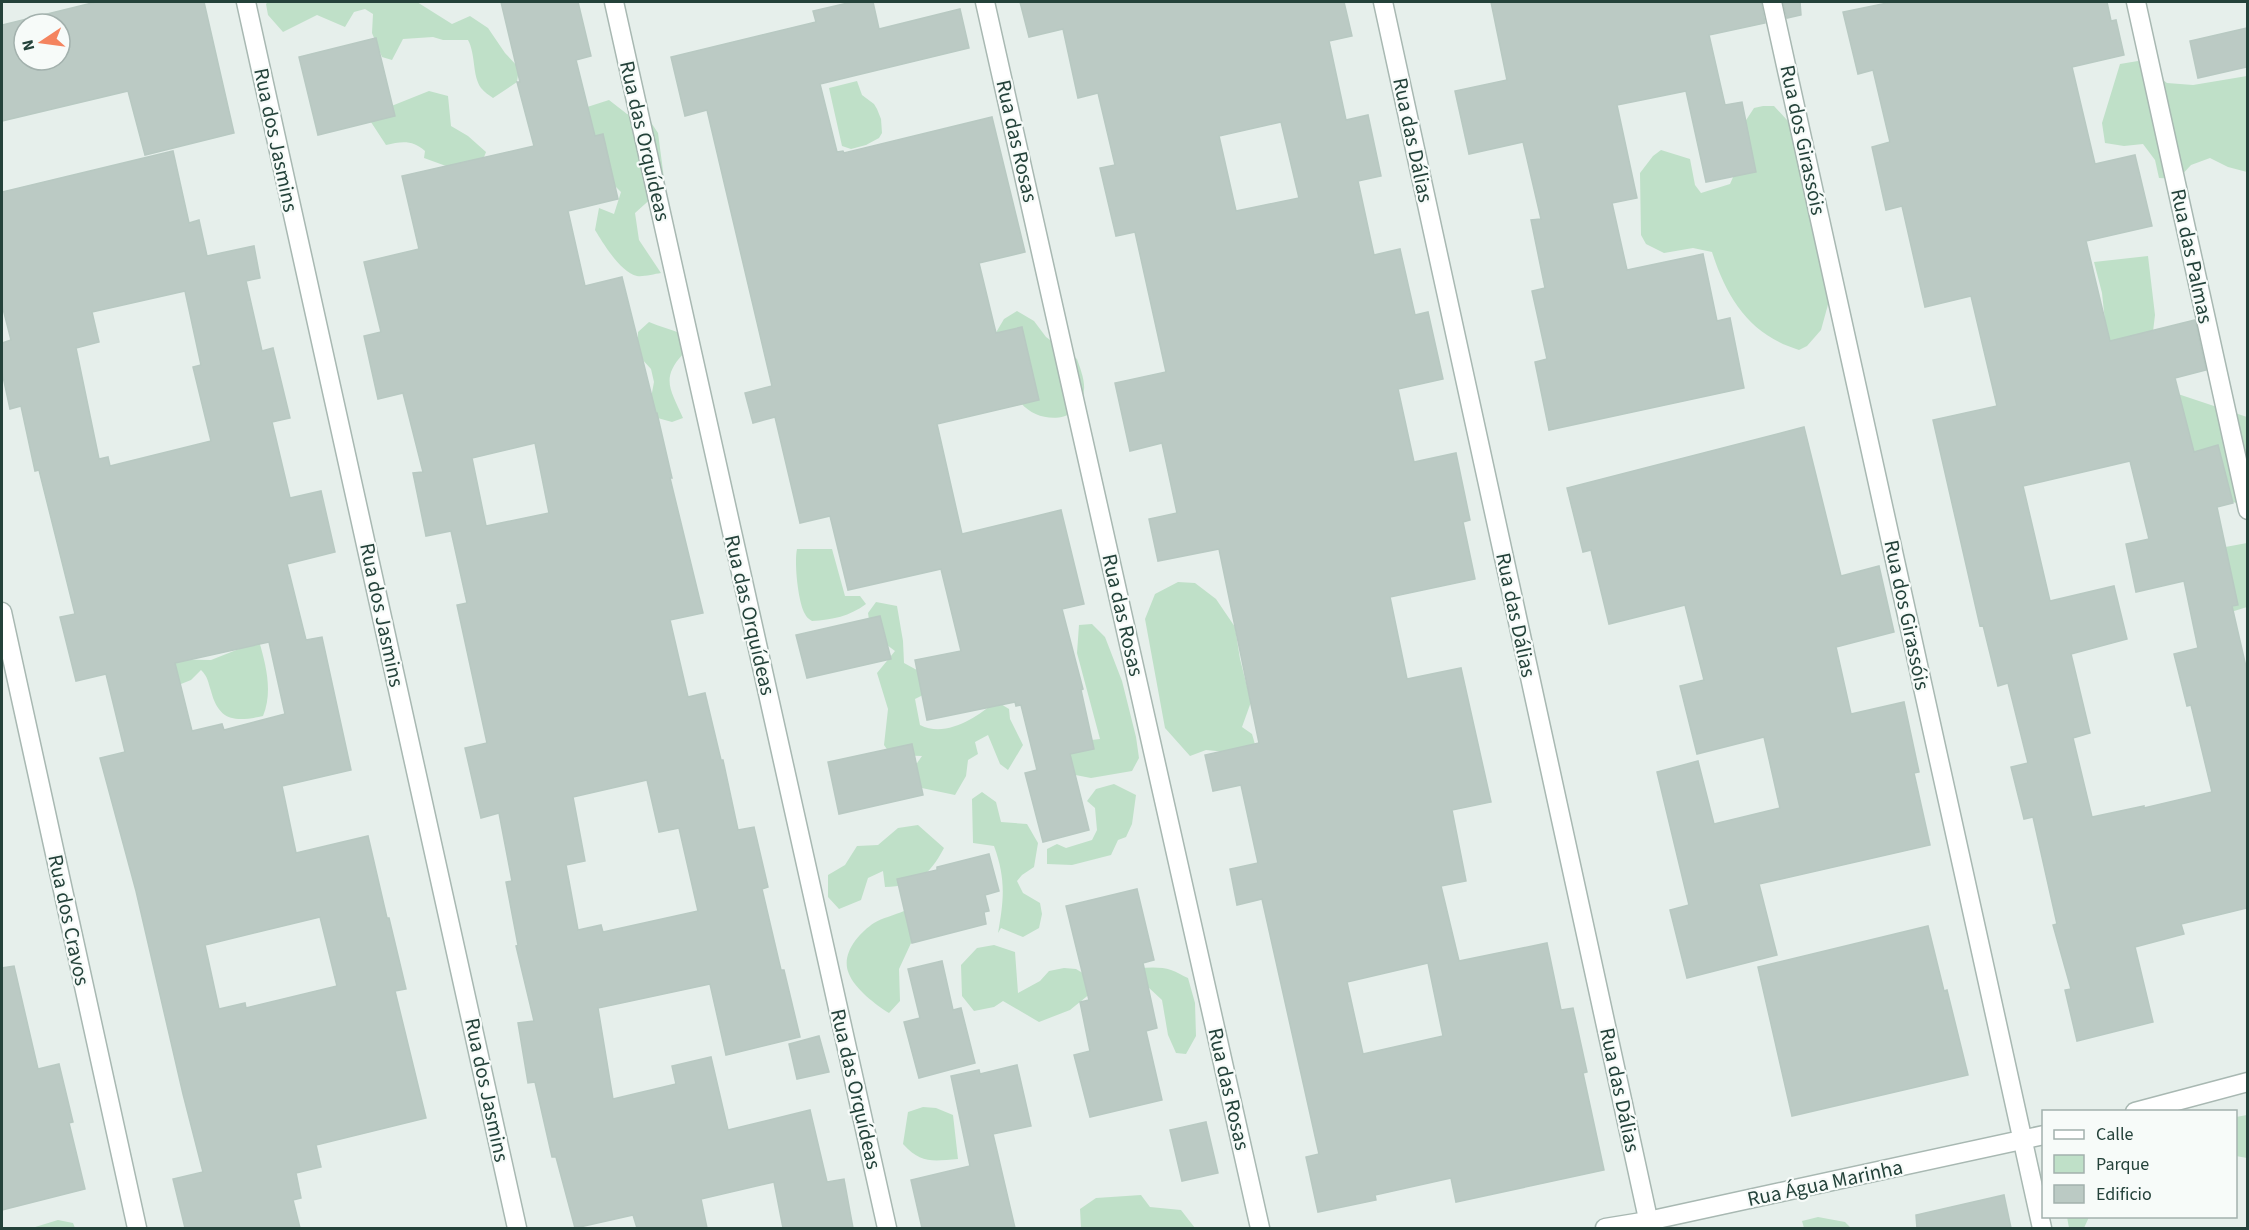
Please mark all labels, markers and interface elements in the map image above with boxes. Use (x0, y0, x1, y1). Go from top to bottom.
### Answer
north arrow (12, 12, 72, 72)
text: N (16, 37, 40, 53)
street label: Rua das Orquídeas (612, 58, 678, 224)
street label: Rua dos Girassóis (1772, 62, 1834, 218)
street label: Rua dos Jasmins (246, 65, 306, 215)
street label: Rua das Dálias (1385, 75, 1441, 205)
street label: Rua das Rosas (988, 77, 1046, 205)
street label: Rua das Palmas (2163, 186, 2221, 326)
street label: Rua das Orquídeas (717, 532, 783, 698)
street label: Rua dos Girassóis (1876, 537, 1938, 693)
street label: Rua dos Jasmins (352, 540, 412, 690)
street label: Rua das Dálias (1488, 550, 1544, 680)
street label: Rua das Rosas (1094, 551, 1152, 679)
street label: Rua dos Cravos (40, 852, 98, 989)
street label: Rua das Orquídeas (823, 1006, 889, 1172)
street label: Rua dos Jasmins (457, 1015, 517, 1165)
street label: Rua das Rosas (1200, 1025, 1258, 1153)
street label: Rua das Dálias (1592, 1025, 1648, 1155)
legend (2042, 1110, 2237, 1218)
text: Calle (2096, 1122, 2134, 1147)
street label: Rua Água Marinha (1745, 1152, 1905, 1214)
text: Parque (2096, 1152, 2149, 1177)
text: Edificio (2096, 1182, 2152, 1207)

